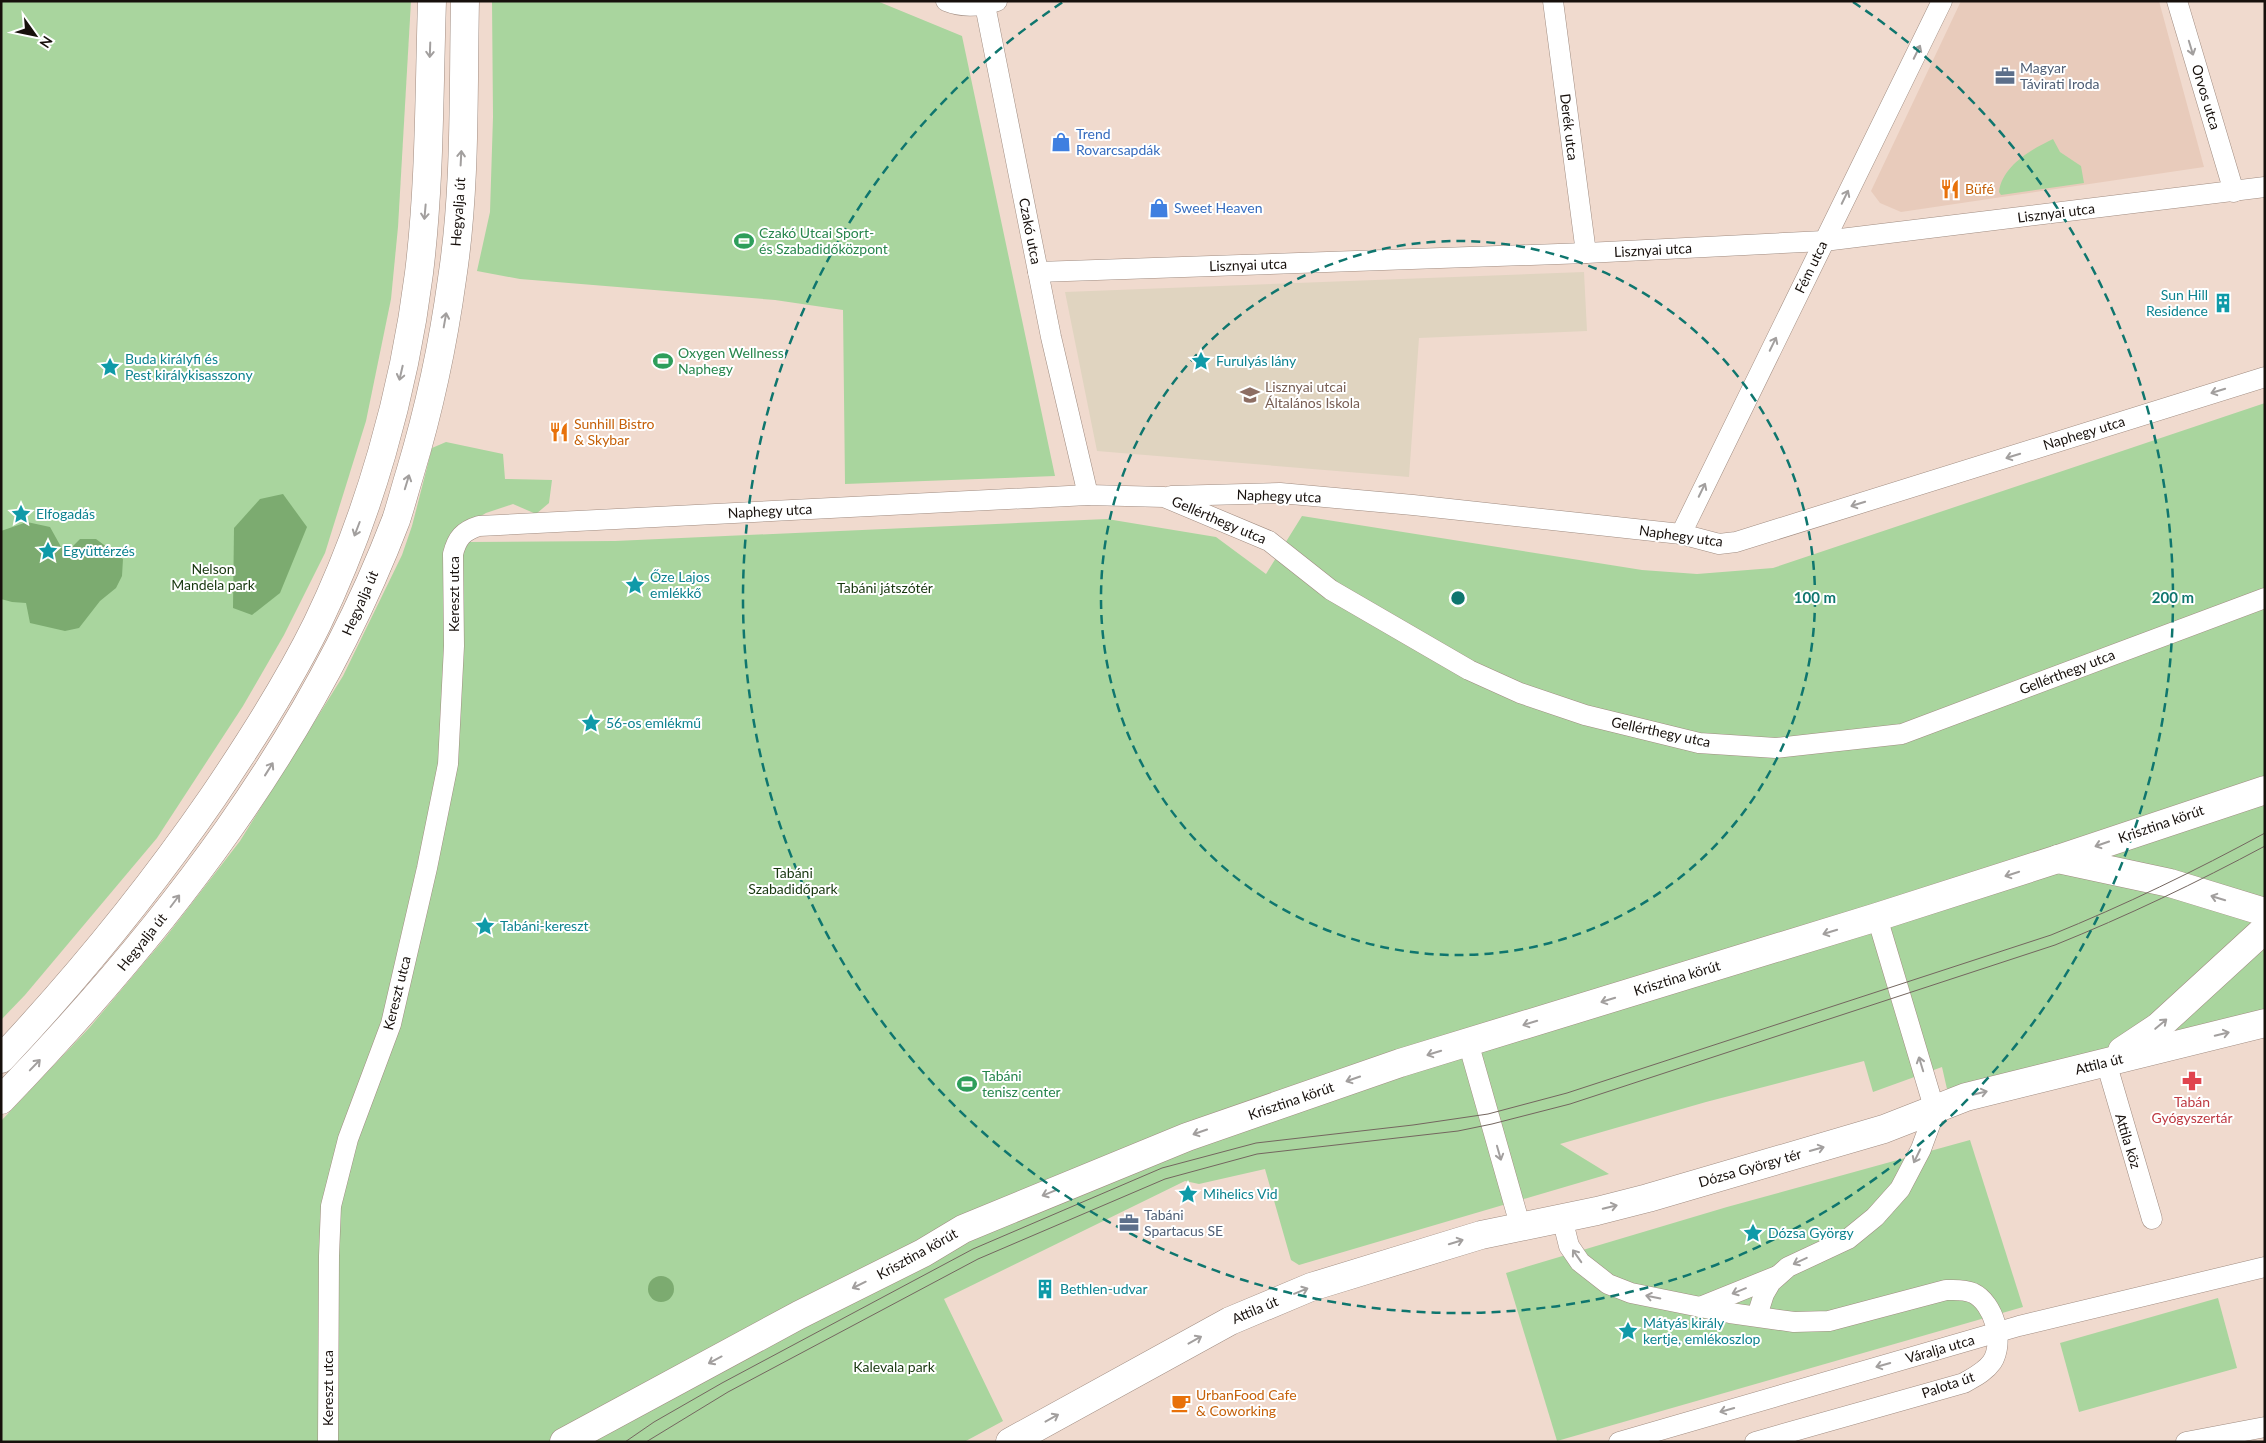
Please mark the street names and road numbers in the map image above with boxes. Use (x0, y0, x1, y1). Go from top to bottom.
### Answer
street label: Orvos utca (2189, 62, 2224, 132)
street label: Derék utca (1557, 93, 1582, 161)
street label: Hegyalja út (447, 177, 468, 247)
street label: Czakó utca (1016, 196, 1045, 266)
street label: Lisznyai utca (2016, 199, 2096, 226)
street label: Fém utca (1791, 238, 1831, 296)
street label: Lisznyai utca (1614, 239, 1692, 260)
street label: Lisznyai utca (1209, 255, 1287, 274)
street label: Naphegy utca (2041, 412, 2127, 453)
street label: Naphegy utca (1236, 486, 1322, 505)
street label: Gellérthegy utca (1169, 492, 1269, 547)
street label: Naphegy utca (727, 500, 813, 521)
street label: Naphegy utca (1638, 521, 1724, 550)
street label: Kereszt utca (445, 556, 462, 632)
street label: Hegyalja út (338, 568, 381, 638)
street label: Gellérthegy utca (2017, 645, 2117, 698)
street label: Gellérthegy utca (1610, 713, 1712, 750)
street label: Krisztina körút (2116, 801, 2206, 846)
street label: Hegyalja út (113, 909, 170, 974)
street label: Kereszt utca (379, 954, 414, 1032)
street label: Krisztina körút (1631, 956, 1722, 999)
street label: Attila út (2073, 1049, 2125, 1078)
street label: Krisztina körút (1246, 1078, 1336, 1123)
street label: Attila köz (2112, 1111, 2145, 1170)
street label: Dózsa György tér (1696, 1145, 1803, 1190)
street label: Krisztina körút (873, 1224, 960, 1283)
street label: Attila út (1229, 1292, 1281, 1327)
street label: Váralja utca (1903, 1331, 1976, 1366)
street label: Kereszt utca (319, 1350, 336, 1426)
street label: Palota út (1919, 1368, 1976, 1401)

